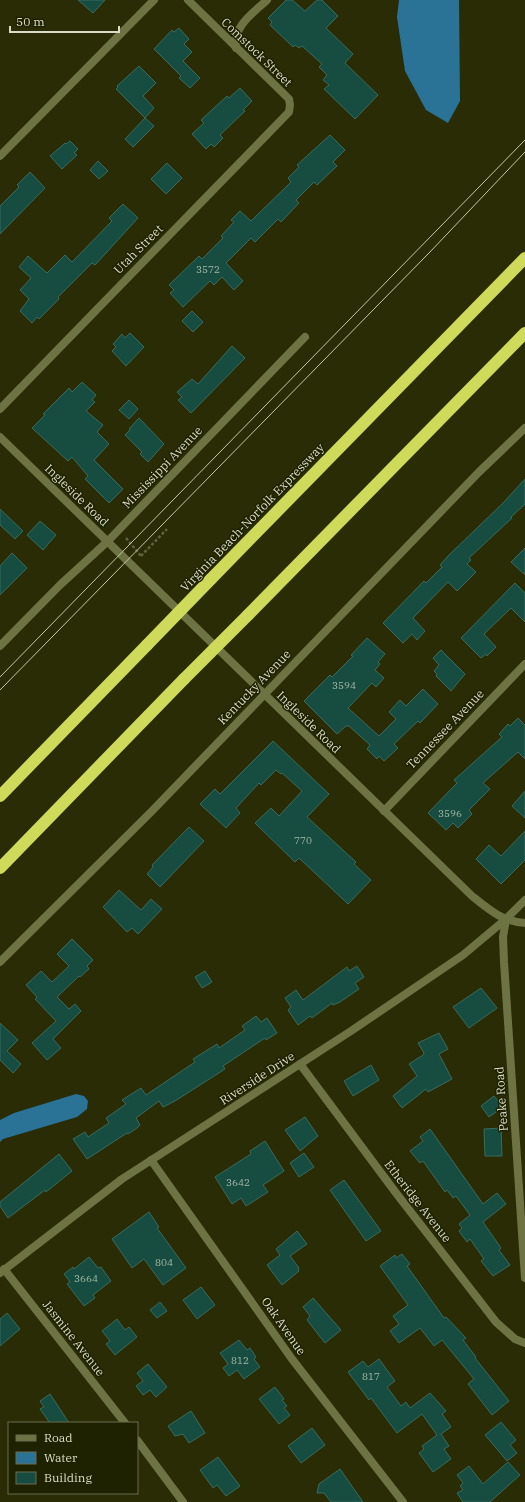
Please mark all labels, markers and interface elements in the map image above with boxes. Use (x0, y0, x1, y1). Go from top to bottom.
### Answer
scale bar (10, 8, 119, 34)
text: 50 m (16, 14, 45, 29)
street label: Comstock Street (219, 14, 295, 90)
street label: Utah Street (110, 221, 166, 277)
house number: 3572 (196, 263, 220, 276)
street label: Mississippi Avenue (119, 423, 205, 511)
street label: Virginia Beach-Norfolk Expressway (177, 439, 327, 594)
street label: Ingleside Road (42, 461, 112, 529)
street label: Kentucky Avenue (214, 646, 294, 728)
house number: 3594 (332, 679, 356, 692)
street label: Tennessee Avenue (403, 686, 487, 772)
street label: Ingleside Road (274, 688, 344, 756)
house number: 3596 (438, 807, 462, 820)
house number: 770 (294, 834, 312, 847)
street label: Riverside Drive (217, 1048, 297, 1108)
street label: Peake Road (491, 1066, 511, 1132)
street label: Etheridge Avenue (381, 1157, 455, 1245)
house number: 3642 (226, 1176, 250, 1189)
house number: 804 (155, 1256, 173, 1269)
house number: 3664 (74, 1272, 98, 1285)
street label: Oak Avenue (259, 1294, 309, 1358)
street label: Jasmine Avenue (40, 1297, 108, 1379)
house number: 812 (231, 1354, 249, 1367)
house number: 817 (362, 1370, 380, 1383)
legend (8, 1422, 138, 1494)
text: Road (44, 1430, 73, 1445)
text: Water (44, 1450, 78, 1465)
text: Building (44, 1470, 92, 1485)

